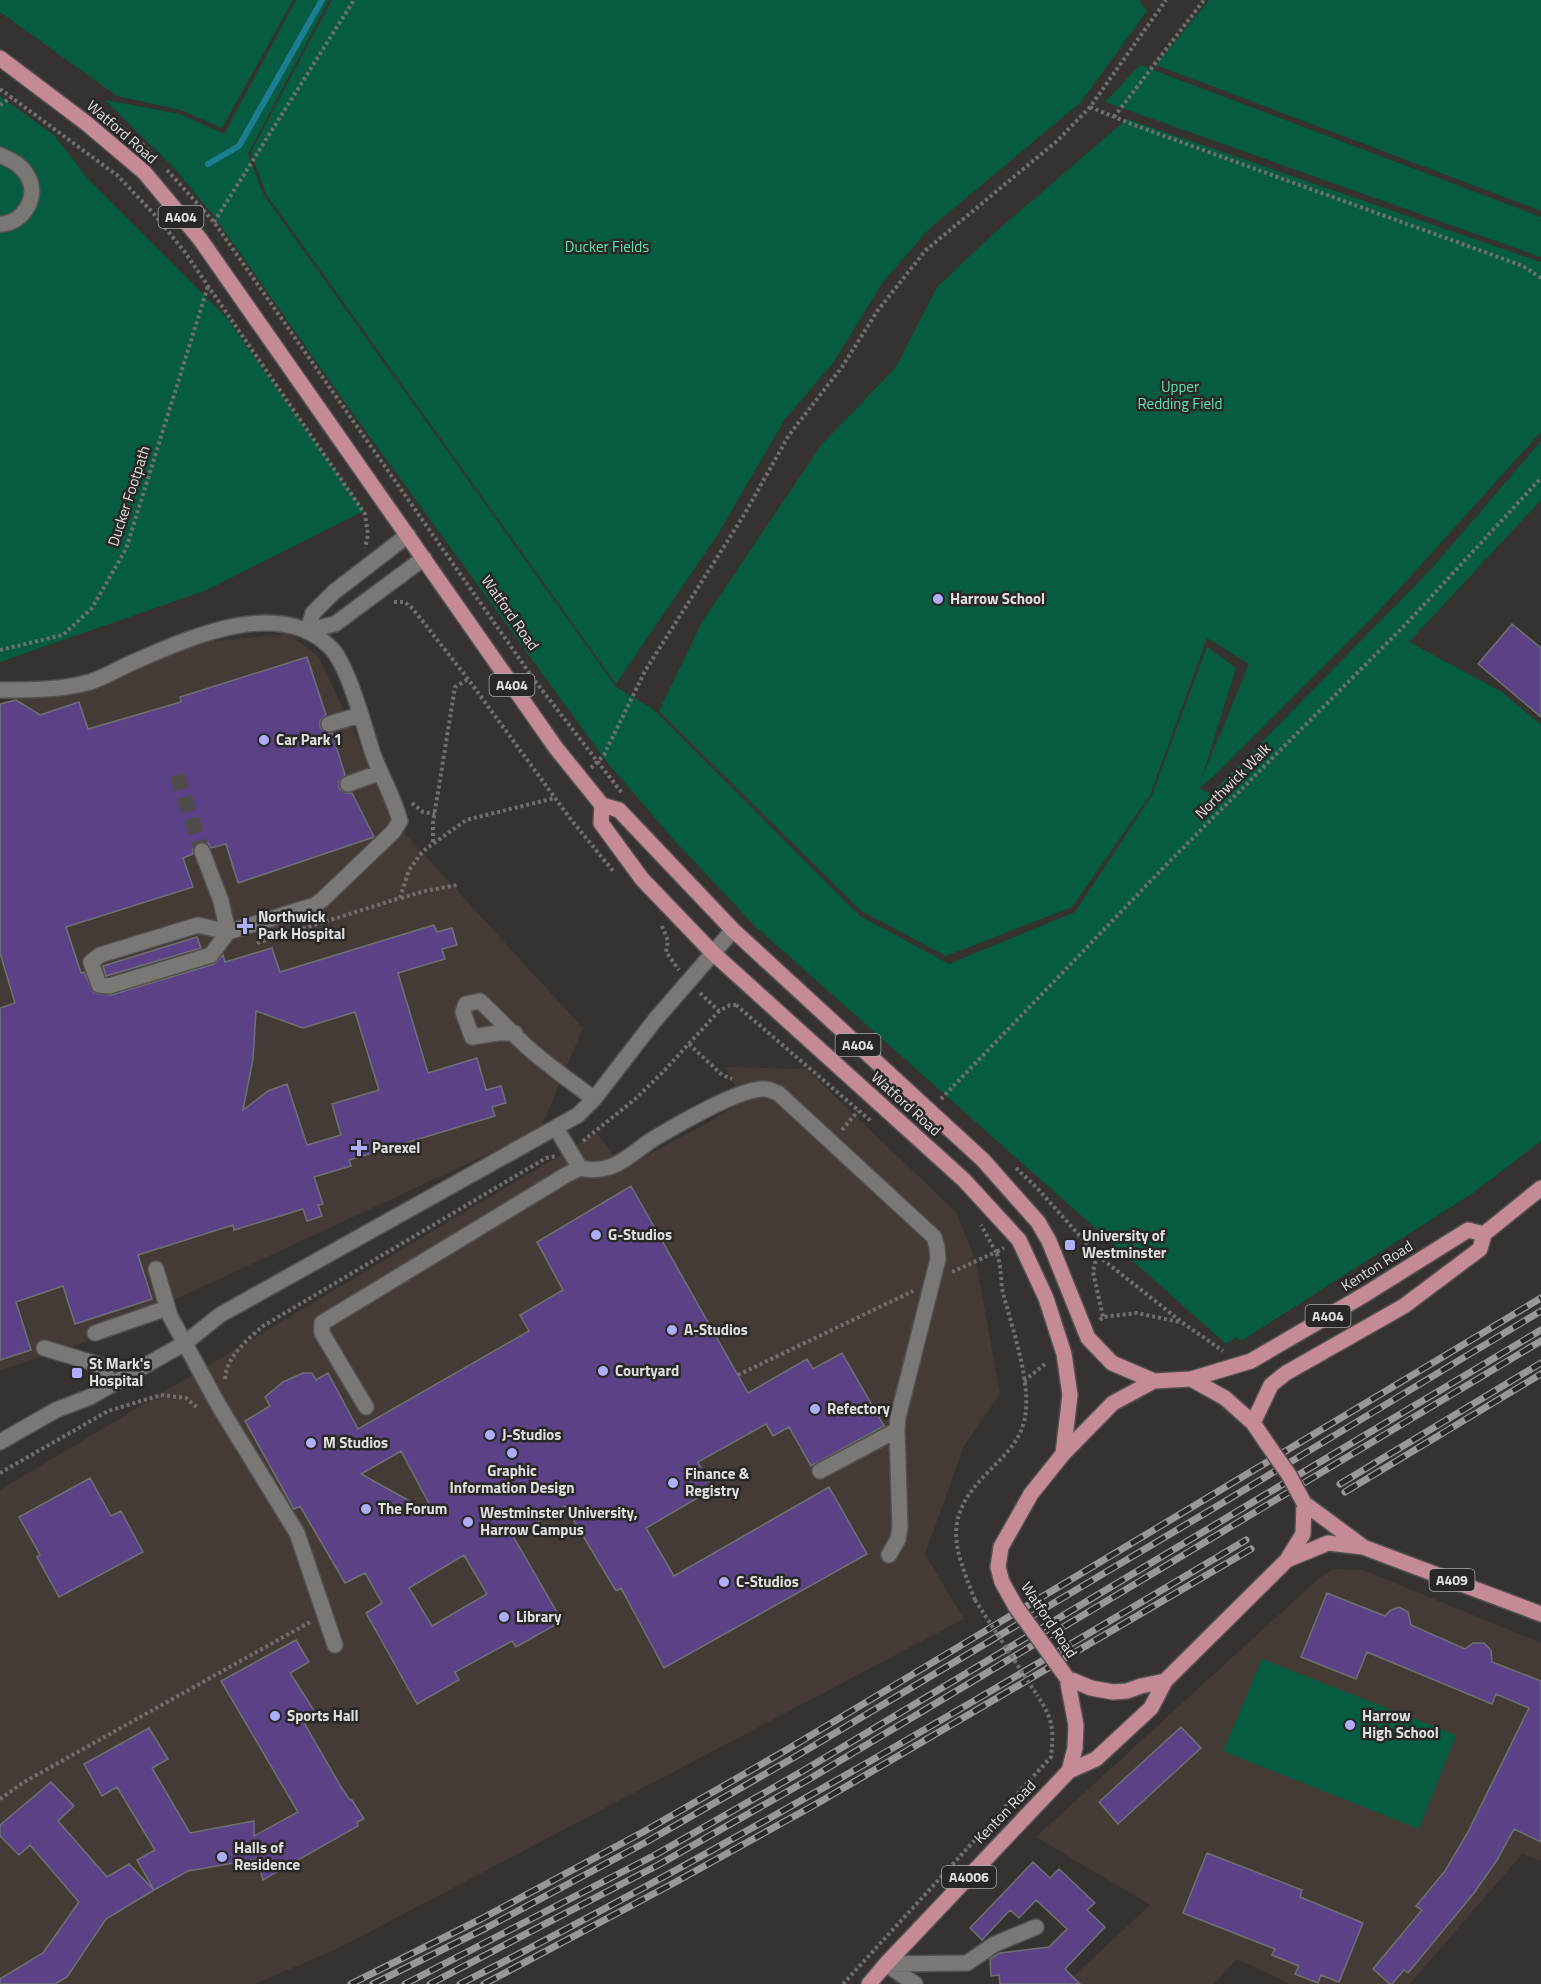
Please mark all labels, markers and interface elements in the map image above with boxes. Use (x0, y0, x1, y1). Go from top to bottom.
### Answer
street label: Watford Road (82, 94, 163, 169)
road number: A404 (158, 206, 204, 228)
park label: Ducker Fields (565, 235, 649, 258)
park label: Upper Redding Field (1137, 375, 1223, 415)
street label: Ducker Footpath (101, 443, 156, 549)
street label: Watford Road (476, 570, 545, 655)
place label: Harrow School (950, 587, 1045, 610)
marker: Harrow School (931, 592, 945, 606)
road number: A404 (490, 674, 534, 696)
place label: Car Park 1 (276, 728, 342, 751)
marker: Car Park 1 (257, 733, 271, 747)
street label: Northwick Walk (1189, 737, 1276, 824)
place label: Northwick Park Hospital (258, 905, 345, 945)
marker: Northwick Park Hospital (236, 917, 254, 935)
road number: A404 (836, 1034, 880, 1056)
street label: Watford Road (866, 1066, 946, 1141)
place label: Parexel (372, 1136, 420, 1159)
marker: Parexel (350, 1139, 368, 1157)
place label: G-Studios (608, 1223, 672, 1246)
place label: University of Westminster (1082, 1224, 1167, 1264)
marker: G-Studios (589, 1228, 603, 1242)
street label: Kenton Road (1336, 1234, 1417, 1297)
marker: University of Westminster (1063, 1238, 1077, 1252)
road number: A404 (1306, 1305, 1350, 1327)
place label: A-Studios (684, 1318, 748, 1341)
marker: A-Studios (665, 1323, 679, 1337)
place label: St Mark's Hospital (89, 1352, 150, 1392)
place label: Courtyard (615, 1359, 679, 1382)
marker: Courtyard (596, 1364, 610, 1378)
marker: St Mark's Hospital (70, 1366, 84, 1380)
place label: Refectory (827, 1397, 890, 1420)
marker: Refectory (808, 1402, 822, 1416)
place label: J-Studios (502, 1423, 561, 1446)
marker: J-Studios (483, 1428, 497, 1442)
place label: M Studios (323, 1431, 388, 1454)
marker: M Studios (304, 1436, 318, 1450)
marker: Graphic Information Design (505, 1446, 519, 1460)
place label: Graphic Information Design (449, 1459, 575, 1499)
place label: Finance & Registry (685, 1462, 750, 1502)
marker: Finance & Registry (666, 1476, 680, 1490)
place label: The Forum (378, 1497, 447, 1520)
place label: Westminster University, Harrow Campus (480, 1501, 638, 1541)
marker: The Forum (359, 1502, 373, 1516)
marker: Westminster University, Harrow Campus (461, 1515, 475, 1529)
road number: A409 (1430, 1569, 1474, 1591)
place label: C-Studios (736, 1570, 799, 1593)
marker: C-Studios (717, 1575, 731, 1589)
street label: Watford Road (1015, 1577, 1083, 1662)
place label: Library (516, 1605, 562, 1628)
marker: Library (497, 1610, 511, 1624)
place label: Sports Hall (287, 1704, 359, 1727)
place label: Harrow High School (1362, 1704, 1439, 1744)
marker: Sports Hall (268, 1709, 282, 1723)
marker: Harrow High School (1343, 1718, 1357, 1732)
street label: Kenton Road (968, 1775, 1041, 1849)
place label: Halls of Residence (234, 1836, 301, 1876)
marker: Halls of Residence (215, 1850, 229, 1864)
road number: A4006 (942, 1866, 996, 1888)

